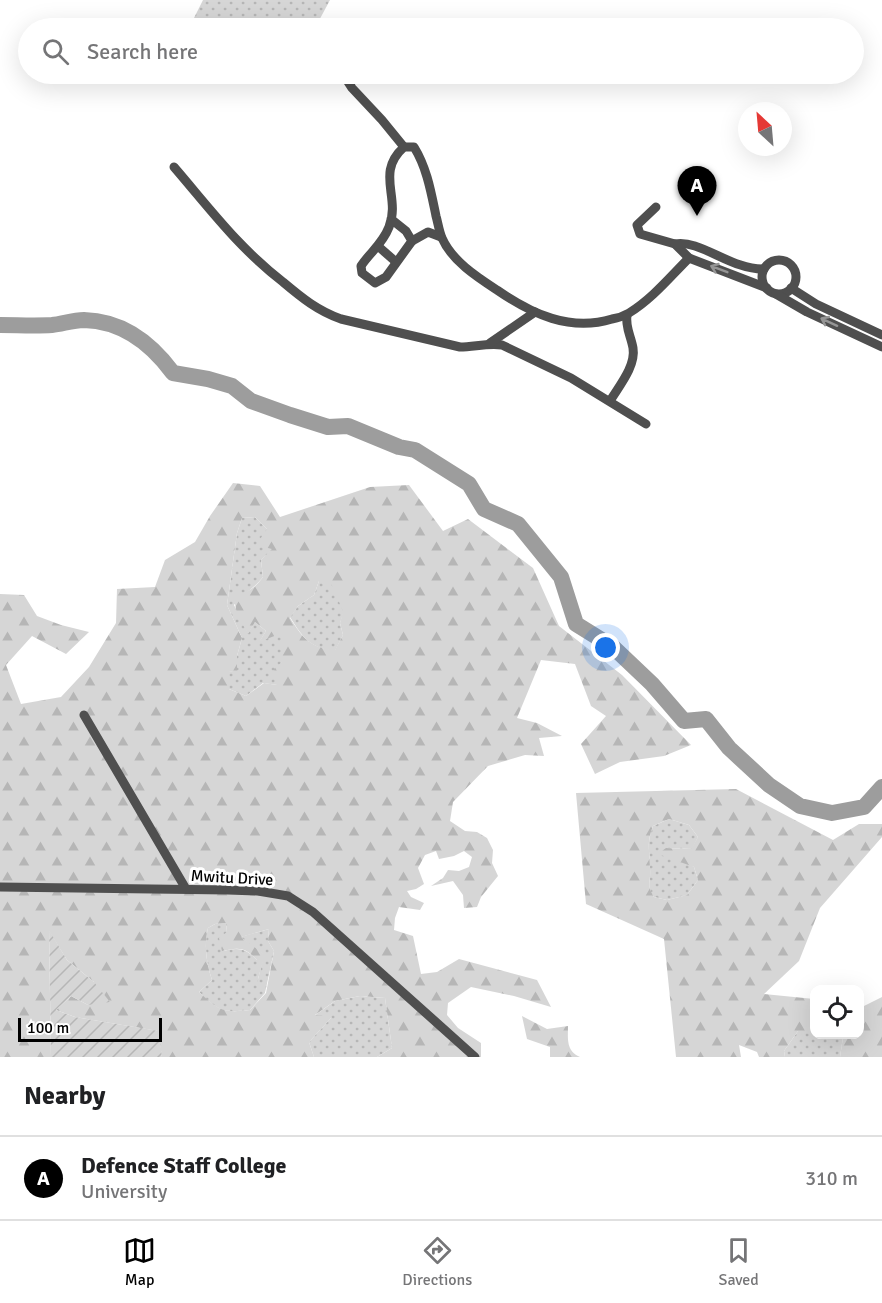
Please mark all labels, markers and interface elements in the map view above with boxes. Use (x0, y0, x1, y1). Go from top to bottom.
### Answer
search box (18, 18, 864, 84)
icon: search (39, 35, 72, 68)
text: Search here (87, 38, 198, 65)
north arrow (738, 102, 792, 156)
pin: A (678, 166, 716, 216)
one-way arrow (710, 263, 729, 274)
one-way arrow (821, 315, 839, 327)
your location (591, 633, 620, 662)
street label: Mwitu Drive (190, 866, 274, 890)
map controls (810, 985, 864, 1039)
button: locate (810, 985, 864, 1039)
scale bar (18, 1015, 162, 1042)
text: 100 m (27, 1018, 69, 1038)
text: Nearby (24, 1080, 105, 1112)
text: Defence Staff College (81, 1152, 287, 1179)
text: A (37, 1166, 50, 1191)
text: 310 m (805, 1166, 858, 1191)
text: University (81, 1179, 167, 1204)
tab: Map (123, 1234, 156, 1290)
tab: Directions (402, 1234, 472, 1290)
tab: Saved (719, 1234, 759, 1290)

